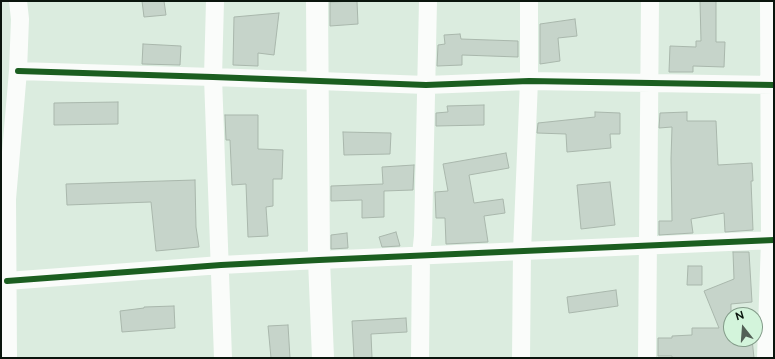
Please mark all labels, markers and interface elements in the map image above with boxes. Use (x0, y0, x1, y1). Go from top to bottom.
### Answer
north arrow (723, 307, 763, 347)
text: N (734, 309, 746, 323)

